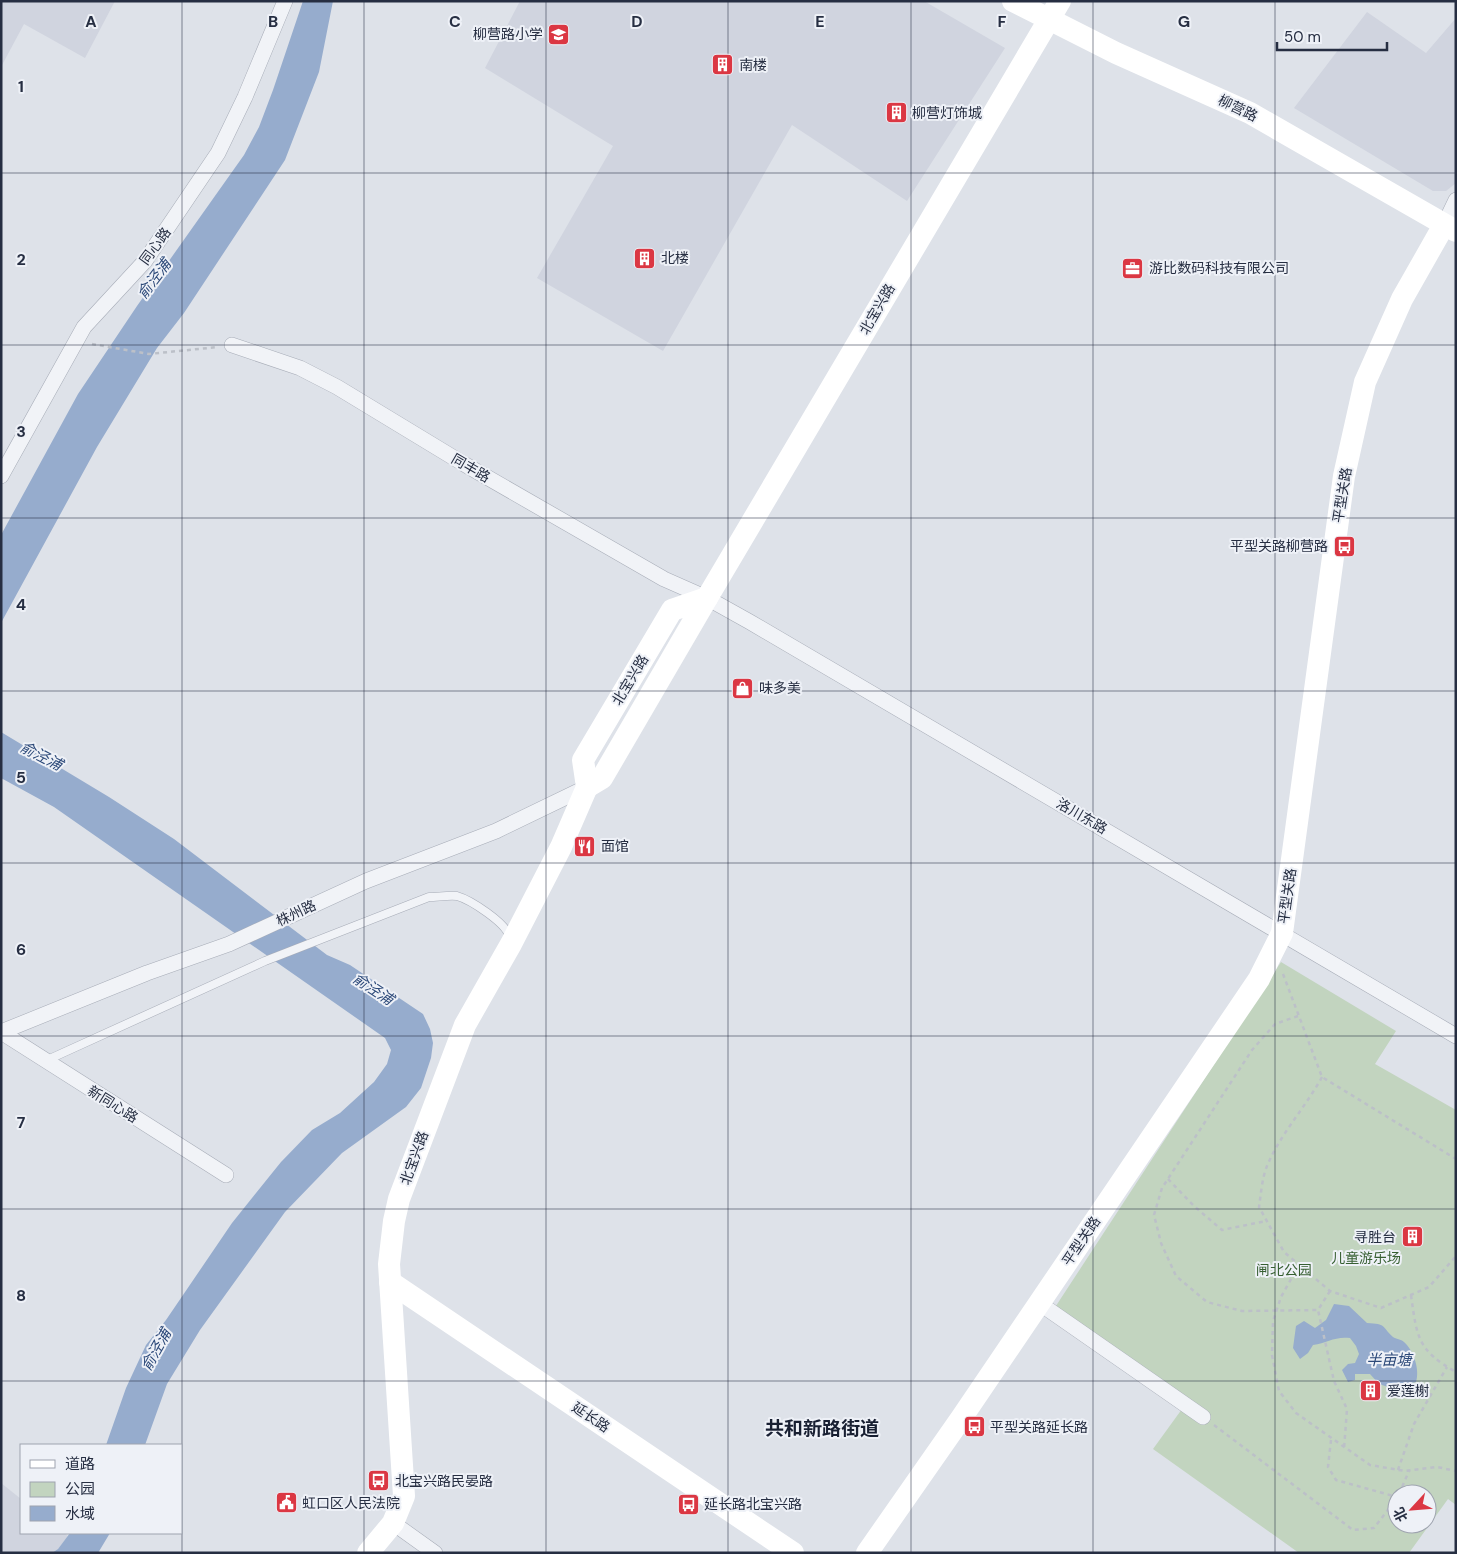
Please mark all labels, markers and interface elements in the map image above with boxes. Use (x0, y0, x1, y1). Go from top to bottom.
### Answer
text: A (85, 11, 97, 32)
text: B (268, 11, 278, 32)
text: C (449, 11, 461, 32)
text: D (631, 11, 643, 32)
text: E (815, 11, 825, 32)
text: F (998, 11, 1007, 32)
text: G (1178, 11, 1190, 32)
scale bar (1277, 20, 1387, 52)
school or university icon: 柳营路小学 (547, 22, 571, 46)
place label: 柳营路小学 (473, 25, 543, 43)
text: 50 m (1284, 27, 1321, 47)
building icon: 南楼 (711, 53, 735, 77)
place label: 南楼 (739, 56, 767, 74)
text: 1 (18, 76, 24, 97)
street label: 柳营路 (1215, 91, 1261, 125)
building icon: 柳营灯饰城 (884, 101, 908, 125)
place label: 柳营灯饰城 (912, 104, 982, 122)
street label: 同心路 (135, 224, 175, 268)
building icon: 北楼 (633, 246, 657, 270)
text: 2 (16, 249, 26, 270)
place label: 北楼 (661, 249, 689, 267)
water label: 俞泾浦 (132, 253, 177, 303)
office icon: 游比数码科技有限公司 (1121, 256, 1145, 280)
place label: 游比数码科技有限公司 (1149, 259, 1289, 277)
street label: 北宝兴路 (855, 280, 899, 338)
text: 3 (16, 421, 26, 442)
street label: 同丰路 (448, 450, 494, 486)
street label: 平型关路 (1329, 466, 1355, 524)
bus stop icon: 平型关路柳营路 (1332, 534, 1356, 558)
place label: 平型关路柳营路 (1230, 537, 1328, 555)
text: 4 (16, 594, 26, 615)
street label: 北宝兴路 (608, 651, 652, 709)
shop icon: 味多美 (731, 676, 755, 700)
place label: 味多美 (759, 679, 801, 697)
water label: 俞泾浦 (16, 737, 67, 776)
text: 5 (16, 767, 26, 788)
street label: 洛川东路 (1053, 794, 1111, 838)
restaurant icon: 面馆 (573, 834, 597, 858)
place label: 面馆 (601, 837, 629, 855)
street label: 平型关路 (1274, 867, 1300, 925)
street label: 株州路 (273, 896, 319, 930)
text: 6 (16, 939, 26, 960)
water label: 俞泾浦 (349, 968, 399, 1011)
street label: 新同心路 (84, 1082, 142, 1126)
text: 7 (17, 1112, 26, 1133)
street label: 北宝兴路 (396, 1129, 432, 1187)
street label: 平型关路 (1058, 1213, 1104, 1269)
building icon: 寻胜台 (1400, 1225, 1424, 1249)
place label: 寻胜台 (1354, 1228, 1396, 1246)
park label: 儿童游乐场 (1331, 1249, 1401, 1267)
park label: 闸北公园 (1256, 1261, 1312, 1279)
text: 8 (16, 1285, 26, 1306)
water label: 俞泾浦 (136, 1324, 177, 1375)
water label: 半亩塘 (1366, 1350, 1414, 1370)
building icon: 爱莲榭 (1359, 1379, 1383, 1403)
place label: 爱莲榭 (1387, 1382, 1429, 1400)
street label: 延长路 (569, 1398, 613, 1436)
bus stop icon: 平型关路延长路 (962, 1415, 986, 1439)
district label: 共和新路街道 (765, 1416, 879, 1441)
place label: 平型关路延长路 (990, 1418, 1088, 1436)
legend (20, 1444, 182, 1534)
text: 道路 (65, 1454, 95, 1474)
bus stop icon: 北宝兴路民晏路 (367, 1469, 391, 1493)
place label: 北宝兴路民晏路 (395, 1472, 493, 1490)
text: 公园 (65, 1479, 95, 1499)
north arrow (1387, 1484, 1437, 1534)
public building icon: 虹口区人民法院 (274, 1491, 298, 1515)
bus stop icon: 延长路北宝兴路 (676, 1492, 700, 1516)
place label: 虹口区人民法院 (302, 1494, 400, 1512)
place label: 延长路北宝兴路 (704, 1495, 802, 1513)
text: 水域 (65, 1504, 95, 1524)
text: 北 (1389, 1504, 1411, 1525)

